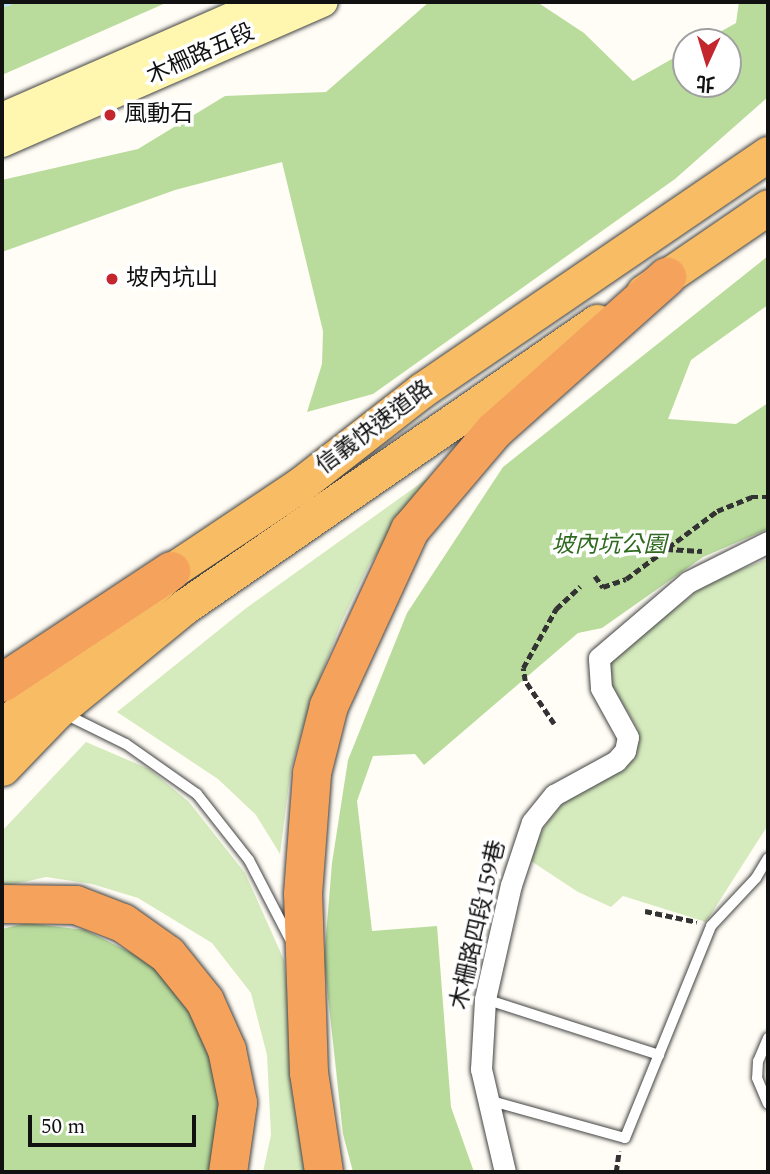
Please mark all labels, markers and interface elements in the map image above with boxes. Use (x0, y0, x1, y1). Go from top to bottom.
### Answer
street label: 木柵路五段 (143, 19, 259, 91)
north arrow (672, 28, 742, 98)
text: 北 (695, 67, 716, 98)
place label: 風動石 (124, 101, 193, 129)
marker: 風動石 (102, 107, 118, 123)
place label: 坡內坑山 (126, 265, 218, 293)
marker: 坡內坑山 (104, 271, 120, 287)
street label: 信義快速道路 (312, 375, 438, 481)
park label: 坡內坑公園 (552, 532, 666, 560)
street label: 木柵路四段159巷 (446, 838, 512, 1012)
scale bar (32, 1100, 200, 1144)
text: 50 m (41, 1111, 85, 1143)

